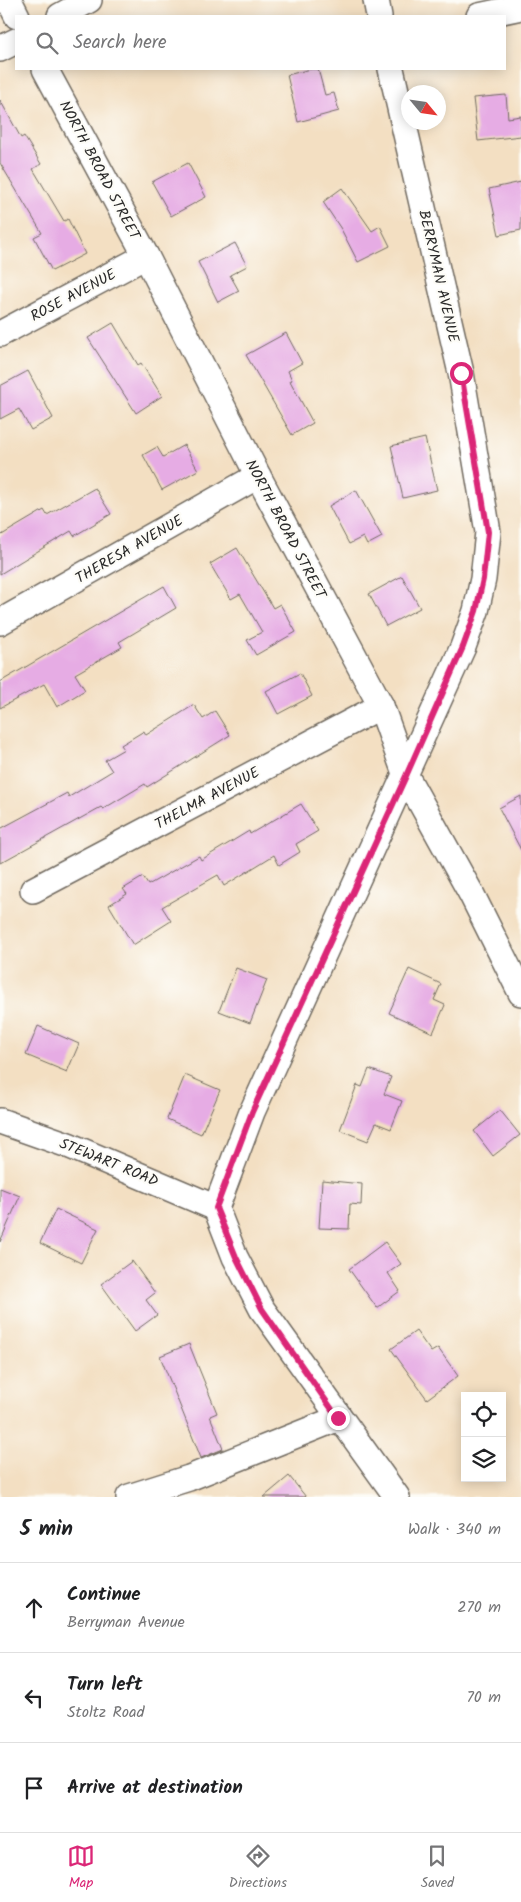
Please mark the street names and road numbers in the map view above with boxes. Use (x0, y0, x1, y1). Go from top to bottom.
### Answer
street label: NORTH BROAD STREET (52, 96, 147, 246)
street label: BERRYMAN AVENUE (411, 208, 465, 346)
street label: ROSE AVENUE (26, 263, 122, 329)
street label: NORTH BROAD STREET (238, 455, 333, 605)
street label: THERESA AVENUE (71, 509, 189, 591)
street label: THELMA AVENUE (151, 761, 265, 837)
street label: STEWART ROAD (55, 1132, 162, 1194)

